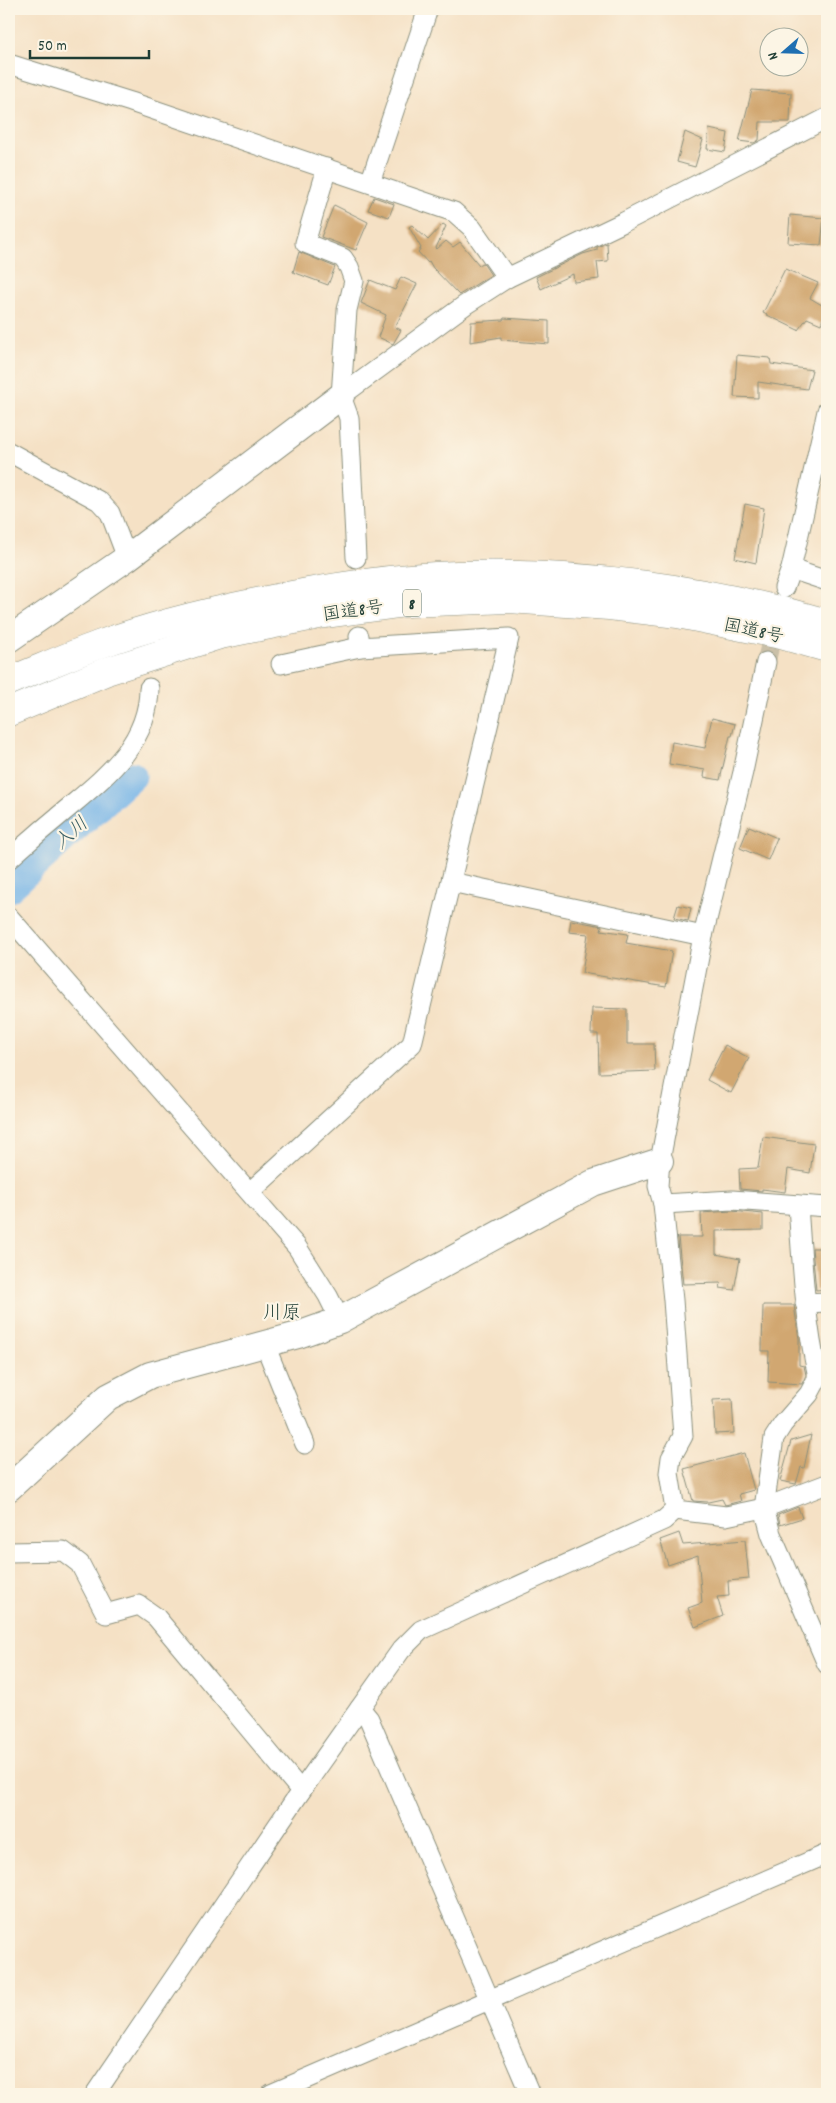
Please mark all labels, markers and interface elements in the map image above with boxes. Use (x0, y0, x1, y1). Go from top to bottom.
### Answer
scale bar (30, 28, 149, 60)
north arrow (758, 28, 808, 78)
text: 50 m (38, 36, 67, 58)
text: N (763, 49, 784, 62)
road number: 8 (403, 590, 421, 616)
street label: 国道8号 (321, 596, 385, 629)
street label: 国道8号 (721, 614, 786, 651)
water label: 入川 (49, 812, 96, 857)
district label: 川原 (263, 1301, 301, 1328)

